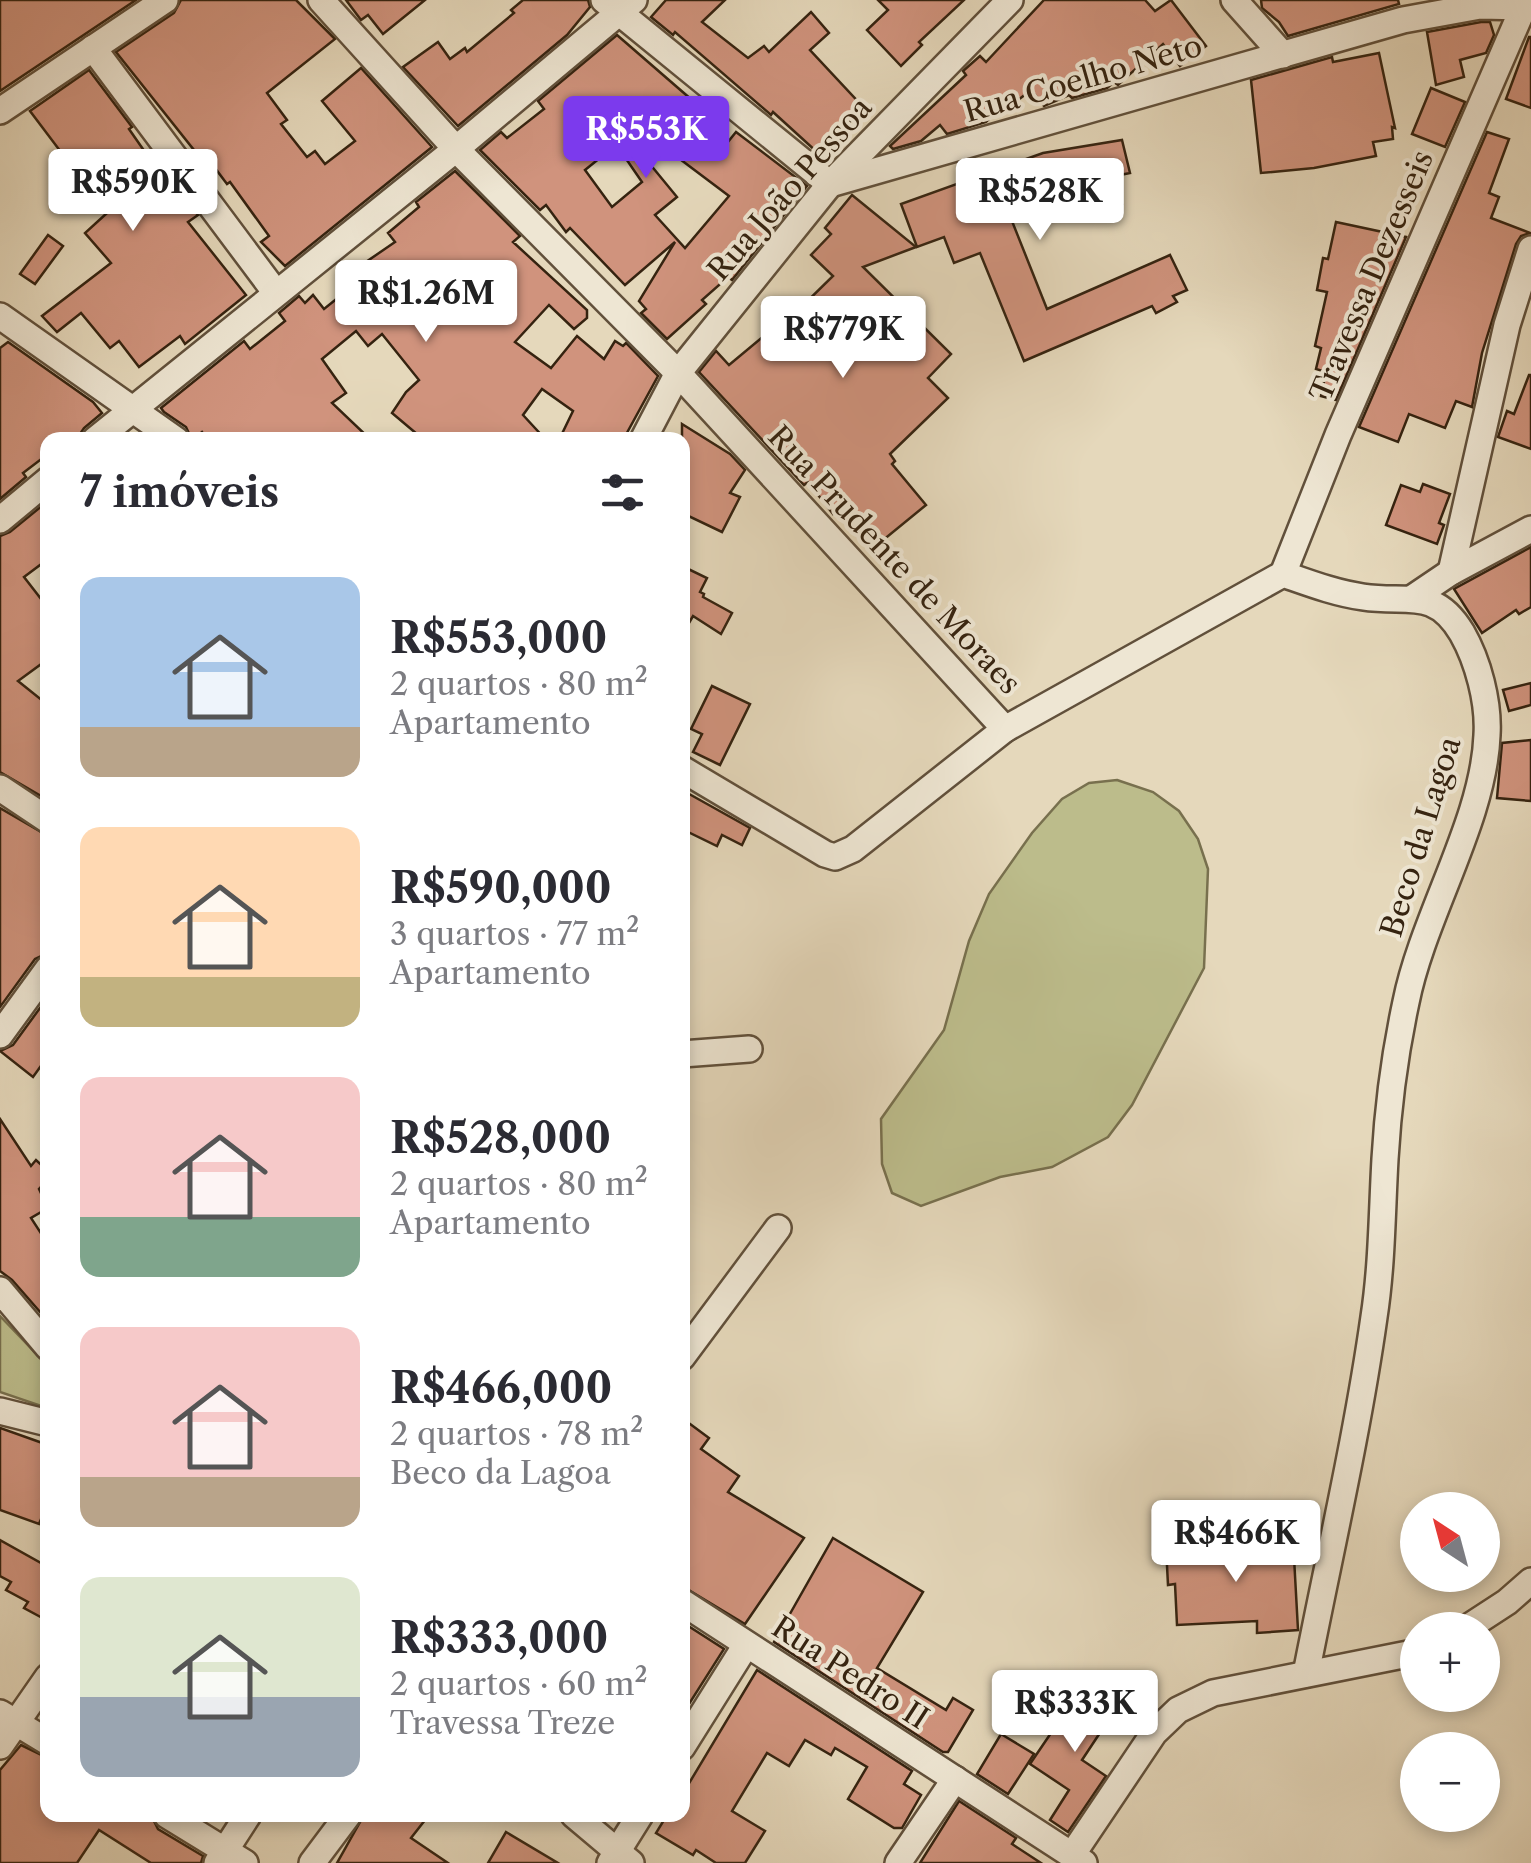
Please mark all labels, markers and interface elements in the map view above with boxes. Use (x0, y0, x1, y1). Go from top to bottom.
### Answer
street label: Rua Coelho Neto (959, 27, 1206, 130)
street label: Rua João Pessoa (700, 89, 879, 288)
pin: R$553K (565, 96, 727, 181)
text: R$553K (585, 109, 707, 148)
street label: Travessa Dezesseis (1302, 145, 1441, 407)
pin: R$590K (52, 149, 214, 234)
pin: R$528K (959, 158, 1121, 243)
text: R$590K (70, 162, 196, 201)
text: R$528K (978, 171, 1102, 210)
pin: R$1.26M (334, 260, 518, 345)
text: R$1.26M (357, 273, 495, 312)
pin: R$779K (762, 296, 924, 381)
text: R$779K (783, 309, 903, 348)
street label: Rua Prudente de Moraes (760, 418, 1028, 701)
icon: filters (595, 465, 650, 520)
text: 7 imóveis (80, 466, 279, 518)
text: R$553,000 (390, 612, 607, 664)
icon: home (160, 617, 280, 737)
text: 2 quartos · 80 m² (390, 664, 648, 703)
text: Apartamento (390, 703, 591, 742)
street label: Beco da Lagoa (1373, 732, 1469, 941)
text: R$590,000 (390, 862, 612, 914)
icon: home (160, 867, 280, 987)
text: 3 quartos · 77 m² (390, 914, 639, 953)
text: Apartamento (390, 953, 591, 992)
text: R$528,000 (390, 1112, 611, 1164)
icon: home (160, 1117, 280, 1237)
text: 2 quartos · 80 m² (390, 1164, 648, 1203)
text: Apartamento (390, 1203, 591, 1242)
text: R$466,000 (390, 1362, 612, 1414)
icon: home (160, 1367, 280, 1487)
text: 2 quartos · 78 m² (390, 1414, 643, 1453)
text: Beco da Lagoa (390, 1453, 611, 1492)
north arrow (1400, 1492, 1500, 1592)
map controls (1400, 1492, 1500, 1832)
pin: R$466K (1155, 1500, 1317, 1585)
text: R$466K (1173, 1513, 1299, 1552)
street label: Rua Pedro II (765, 1608, 936, 1737)
text: R$333,000 (390, 1612, 608, 1664)
button: + (1400, 1612, 1500, 1712)
icon: home (160, 1617, 280, 1737)
text: 2 quartos · 60 m² (390, 1664, 648, 1703)
pin: R$333K (994, 1670, 1156, 1755)
text: R$333K (1014, 1683, 1136, 1722)
text: Travessa Treze (390, 1703, 615, 1742)
button: − (1400, 1732, 1500, 1832)

